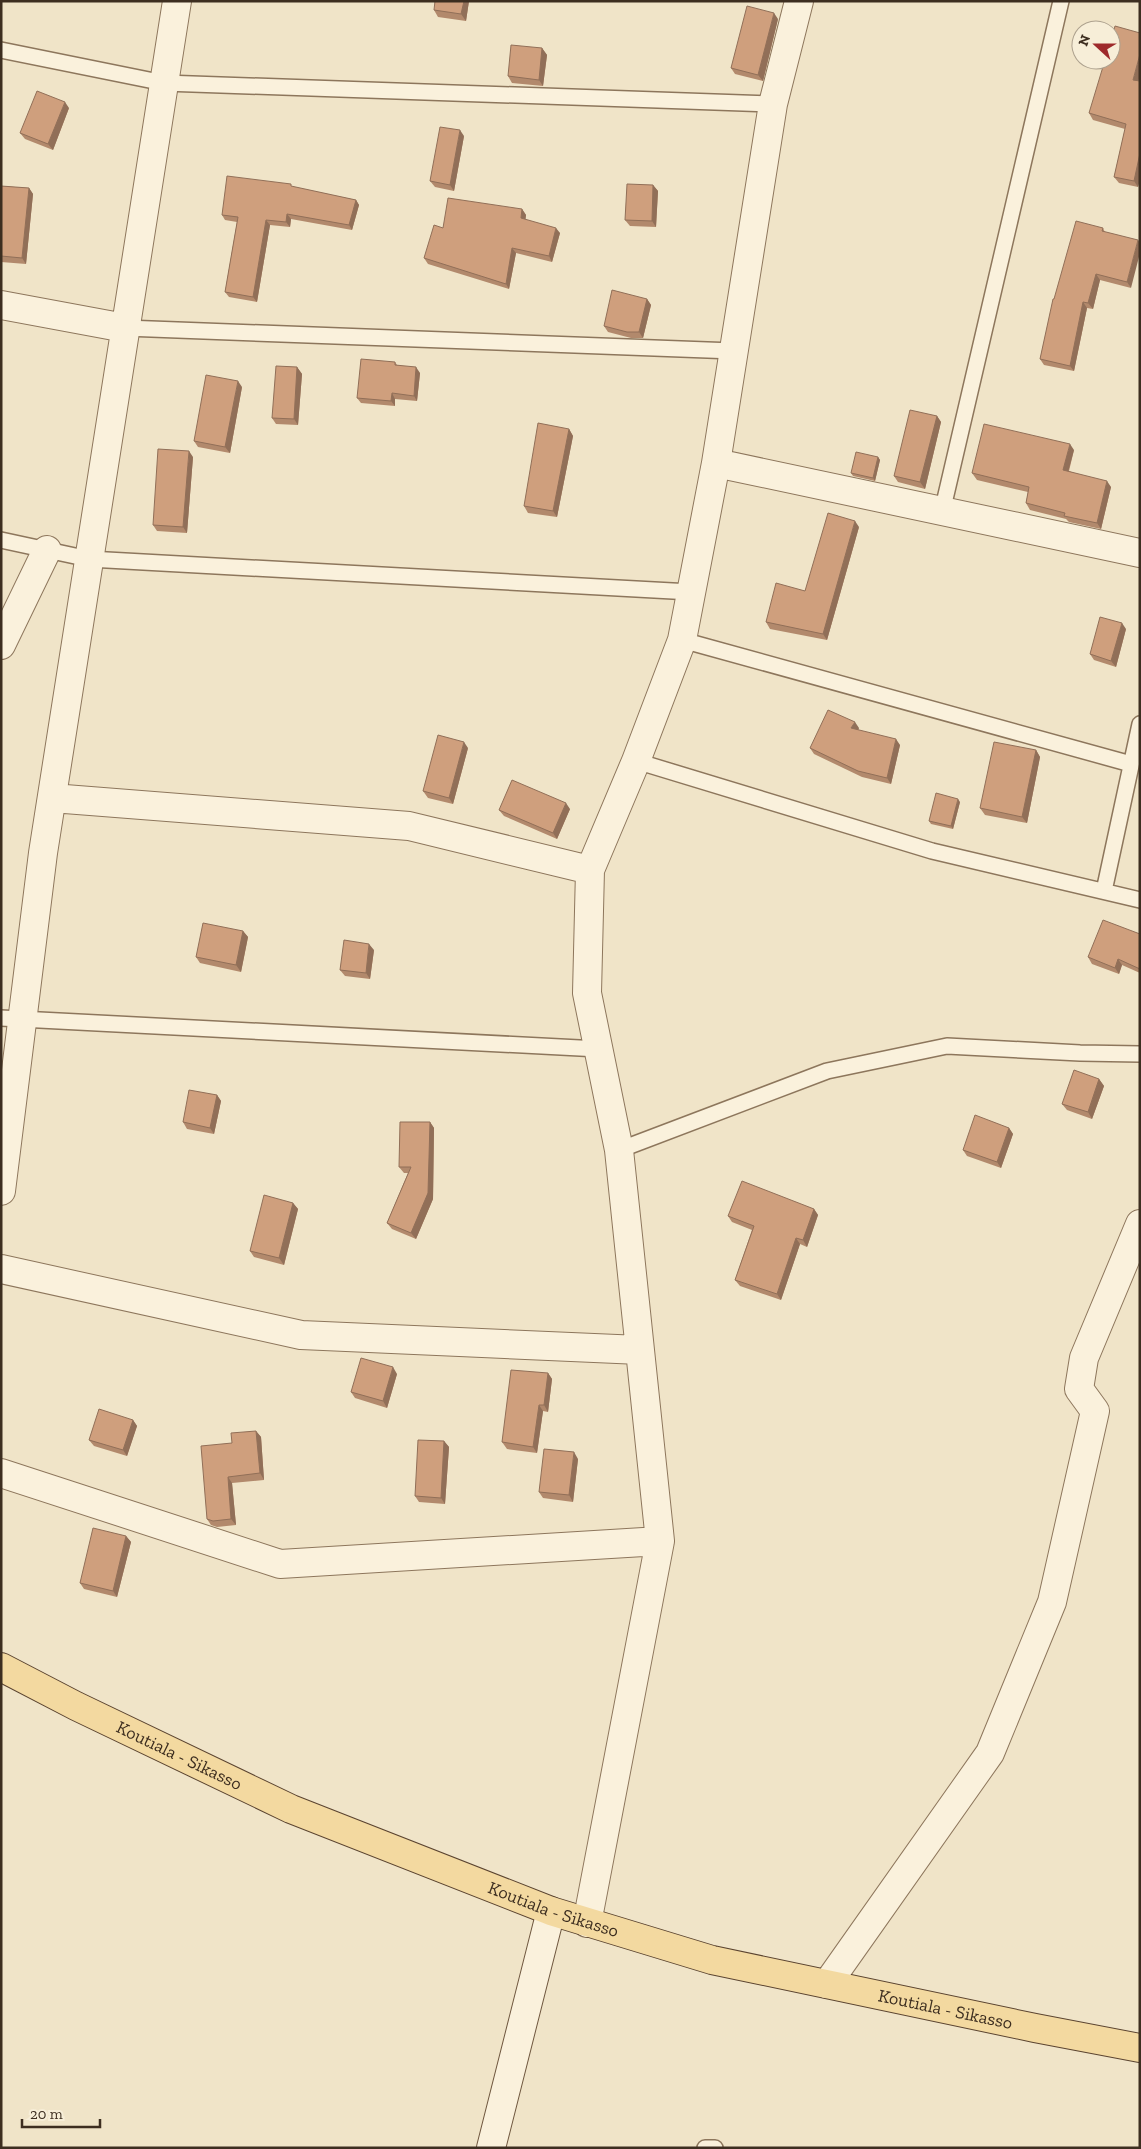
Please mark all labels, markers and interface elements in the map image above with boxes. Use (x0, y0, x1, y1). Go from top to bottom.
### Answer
north arrow (1071, 20, 1121, 70)
text: N (1074, 32, 1094, 49)
street label: Koutiala - Sikasso (113, 1716, 246, 1795)
street label: Koutiala - Sikasso (485, 1876, 621, 1942)
street label: Koutiala - Sikasso (876, 1984, 1015, 2034)
scale bar (22, 2096, 100, 2128)
text: 20 m (30, 2105, 63, 2123)

